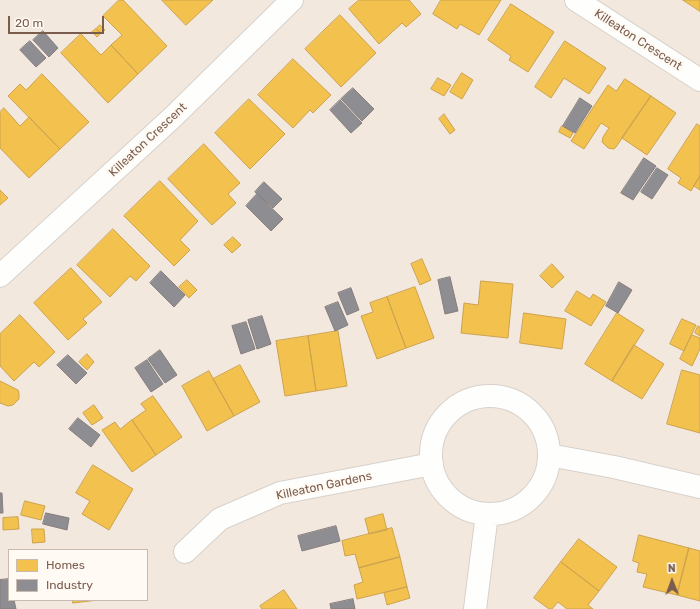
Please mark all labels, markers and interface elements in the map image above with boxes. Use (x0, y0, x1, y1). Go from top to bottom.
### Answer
street label: Killeaton Crescent (592, 6, 684, 74)
scale bar (10, 8, 106, 34)
text: 20 m (15, 16, 43, 30)
street label: Killeaton Crescent (106, 100, 190, 180)
street label: Killeaton Gardens (275, 469, 373, 503)
legend (8, 549, 148, 601)
text: Homes (46, 558, 85, 572)
north arrow (652, 561, 692, 601)
text: N (668, 562, 676, 575)
text: Industry (46, 578, 93, 592)

